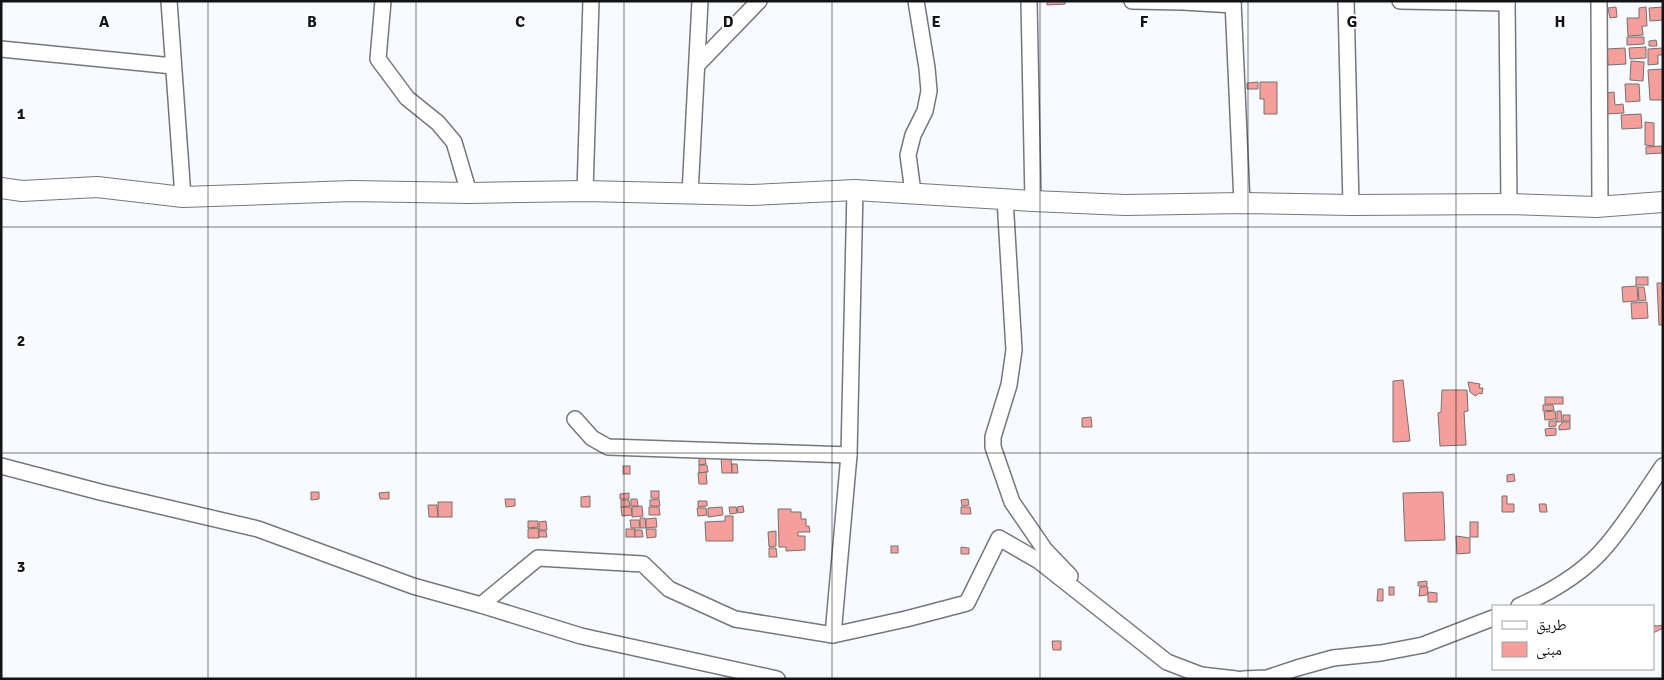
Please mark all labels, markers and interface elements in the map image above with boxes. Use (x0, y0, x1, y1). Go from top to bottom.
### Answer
text: A (99, 12, 110, 32)
text: B (307, 12, 317, 32)
text: C (515, 12, 525, 32)
text: D (723, 12, 734, 32)
text: E (931, 12, 941, 32)
text: F (1140, 12, 1149, 32)
text: G (1347, 12, 1357, 32)
text: H (1555, 12, 1565, 32)
text: 1 (17, 104, 26, 124)
text: 2 (17, 331, 25, 351)
text: 3 (17, 557, 25, 577)
legend (1492, 605, 1654, 670)
text: طريق (1536, 616, 1567, 635)
text: مبنى (1536, 641, 1562, 660)

